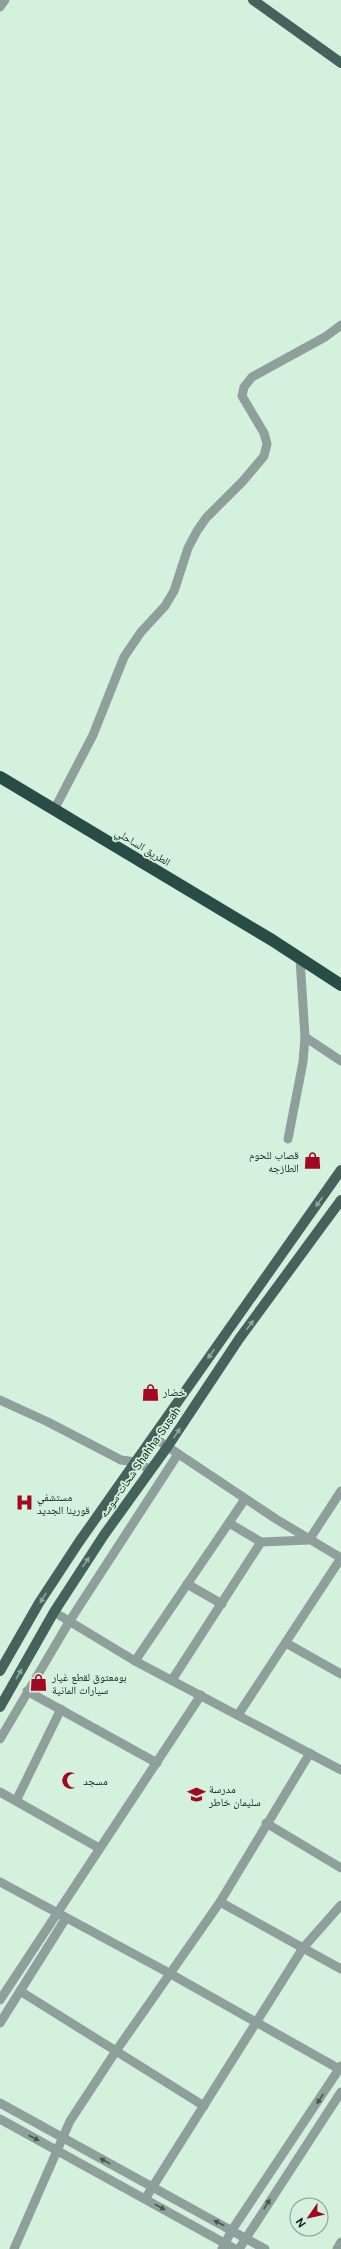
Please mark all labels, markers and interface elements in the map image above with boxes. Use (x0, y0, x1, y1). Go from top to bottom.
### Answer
street label: الطريق الساحلي (112, 826, 173, 871)
place label: قصاب للحوم الطازجه (249, 1149, 299, 1174)
shop icon: قصاب للحوم الطازجه (302, 1151, 322, 1171)
one-way arrow (315, 1197, 323, 1208)
one-way arrow (245, 1320, 253, 1330)
one-way arrow (207, 1349, 215, 1360)
shop icon: خضار (140, 1382, 160, 1402)
place label: خضار (162, 1386, 186, 1398)
street label: شحات-سوسه Shahha-Susah (97, 1405, 183, 1519)
one-way arrow (173, 1427, 181, 1438)
place label: مستشفي قورينا الجديد (37, 1491, 90, 1516)
hospital icon: مستشفي قورينا الجديد (14, 1493, 34, 1513)
one-way arrow (82, 1557, 90, 1567)
one-way arrow (39, 1592, 46, 1604)
one-way arrow (16, 1668, 23, 1679)
place label: بومعتوق لقطع غيار سيارات المانية (51, 1671, 127, 1696)
shop icon: بومعتوق لقطع غيار سيارات المانية (29, 1673, 49, 1693)
mosque icon: مسجد (60, 1771, 80, 1791)
place label: مسجد (83, 1775, 108, 1787)
place label: مدرسة سليمان خاطر (208, 1783, 261, 1809)
school or university icon: مدرسة سليمان خاطر (186, 1785, 206, 1805)
one-way arrow (316, 2093, 323, 2105)
one-way arrow (28, 2134, 40, 2141)
one-way arrow (99, 2158, 111, 2165)
north arrow (289, 2197, 329, 2237)
one-way arrow (264, 2198, 271, 2210)
one-way arrow (154, 2204, 166, 2211)
text: N (293, 2216, 308, 2230)
one-way arrow (213, 2220, 225, 2227)

